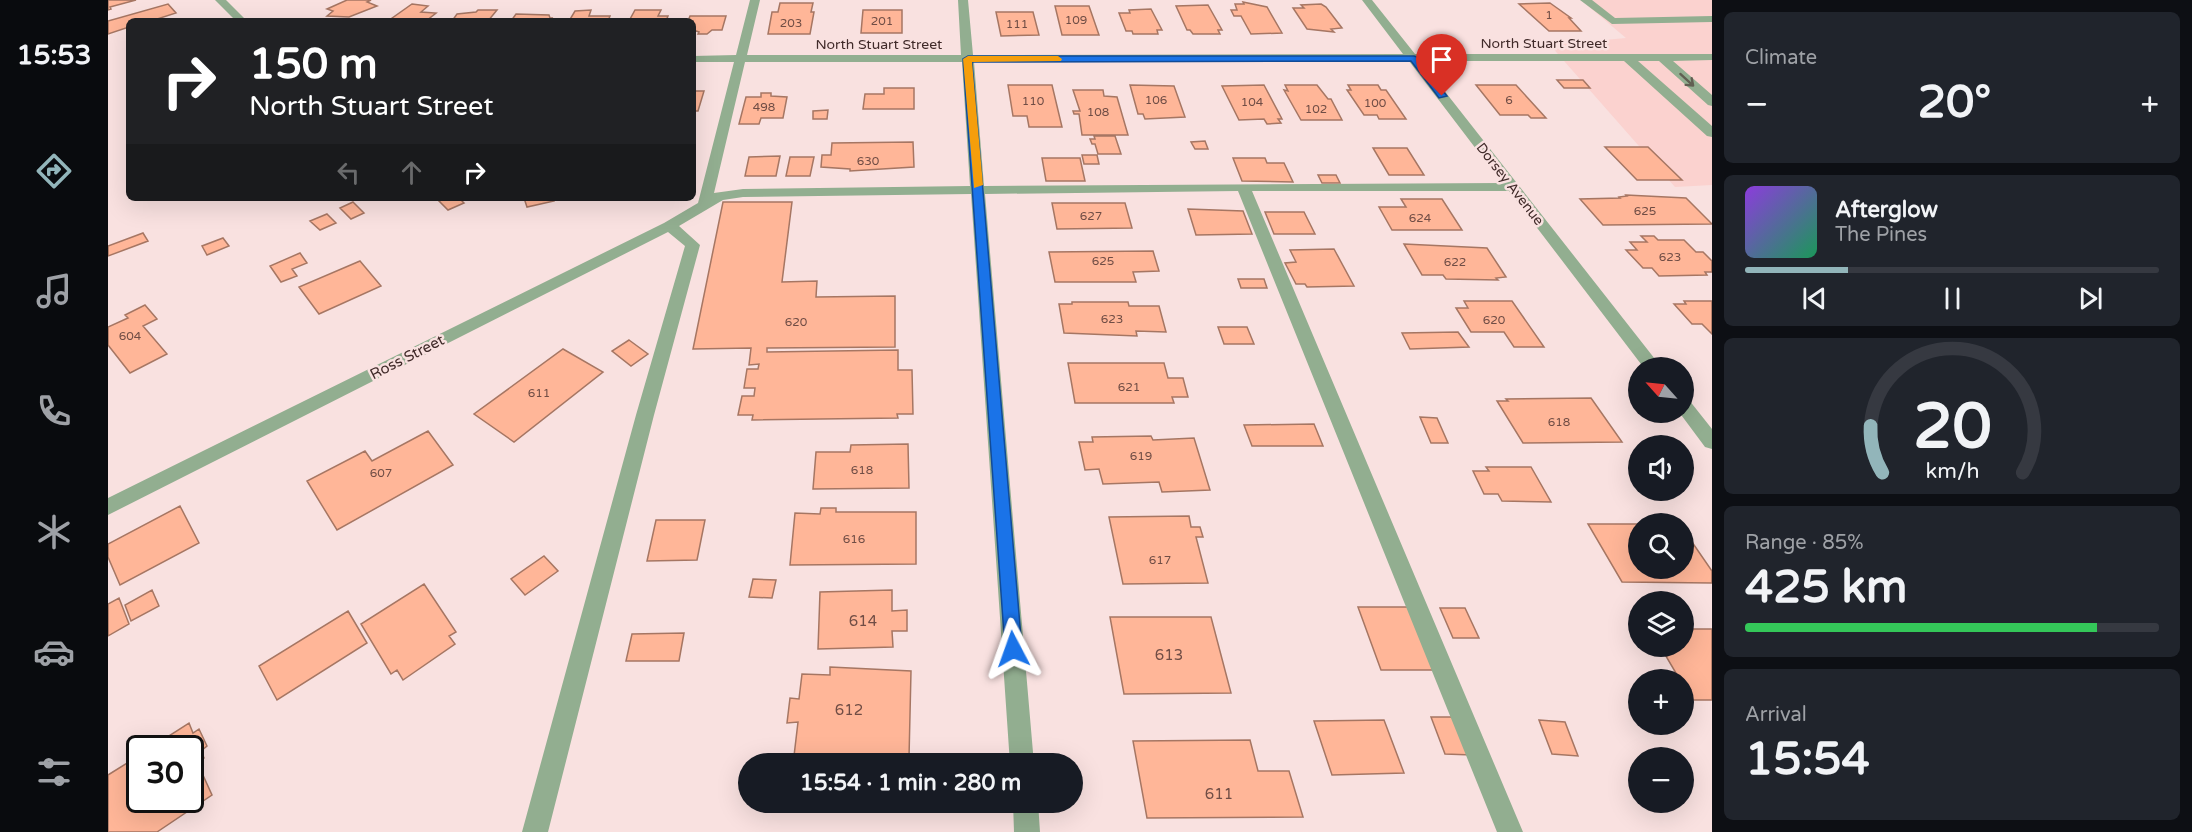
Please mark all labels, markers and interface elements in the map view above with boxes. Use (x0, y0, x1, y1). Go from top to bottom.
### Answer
house number: 1 (1545, 8, 1553, 22)
house number: 109 (1065, 13, 1087, 27)
house number: 201 (871, 14, 893, 28)
house number: 203 (780, 16, 802, 30)
house number: 111 (1006, 17, 1028, 31)
pin (1416, 34, 1467, 96)
street label: North Stuart Street (1481, 35, 1608, 52)
street label: North Stuart Street (816, 36, 943, 53)
text: 15:53 (17, 39, 91, 72)
text: 150 m (249, 39, 378, 90)
icon: right (150, 42, 228, 120)
icon: arrive (1425, 43, 1458, 76)
text: Climate (1745, 46, 1817, 70)
one-way arrow (1679, 73, 1694, 87)
text: 20° (1918, 76, 1991, 130)
text: − (1745, 85, 1769, 124)
text: + (2140, 85, 2159, 124)
text: North Stuart Street (249, 90, 494, 123)
house number: 106 (1145, 93, 1167, 107)
house number: 6 (1505, 93, 1513, 107)
house number: 110 (1022, 94, 1045, 108)
house number: 104 (1241, 95, 1264, 109)
house number: 100 (1364, 96, 1387, 110)
house number: 498 (753, 100, 775, 114)
house number: 102 (1305, 102, 1327, 116)
house number: 108 (1087, 105, 1109, 119)
street label: Dorsey Avenue (1473, 139, 1548, 229)
icon: directions (33, 150, 75, 192)
house number: 630 (857, 154, 880, 168)
icon: left (332, 156, 365, 189)
icon: ahead (395, 156, 428, 189)
icon: right (458, 156, 491, 189)
text: Afterglow (1835, 197, 1938, 223)
house number: 625 (1634, 204, 1656, 218)
house number: 627 (1080, 209, 1102, 223)
house number: 624 (1409, 211, 1432, 225)
text: The Pines (1835, 223, 1927, 247)
house number: 623 (1659, 250, 1681, 264)
house number: 625 (1092, 254, 1114, 268)
house number: 622 (1444, 255, 1466, 269)
icon: music (33, 270, 75, 312)
icon: previous (1798, 282, 1831, 315)
icon: pause (1936, 282, 1969, 315)
icon: next (2074, 282, 2107, 315)
house number: 623 (1101, 312, 1123, 326)
house number: 620 (1483, 313, 1506, 327)
house number: 620 (785, 315, 808, 329)
house number: 604 (119, 329, 142, 343)
street label: Ross Street (367, 330, 447, 383)
north arrow (1628, 357, 1694, 423)
map controls (1628, 357, 1694, 813)
house number: 621 (1118, 380, 1140, 394)
house number: 611 (528, 386, 550, 400)
icon: phone (33, 390, 75, 432)
text: 20 (1913, 390, 1991, 465)
house number: 618 (1548, 415, 1570, 429)
button: sound (1628, 435, 1694, 501)
house number: 619 (1130, 449, 1152, 463)
text: km/h (1925, 458, 1979, 484)
house number: 618 (851, 463, 873, 477)
house number: 607 (370, 466, 392, 480)
icon: climate (33, 511, 75, 553)
button: search (1628, 513, 1694, 579)
text: Range · 85% (1745, 531, 1864, 555)
house number: 616 (843, 532, 865, 546)
house number: 617 (1149, 553, 1171, 567)
text: 425 km (1745, 561, 1907, 615)
button: layers (1628, 591, 1694, 657)
house number: 614 (849, 612, 877, 630)
position arrow (981, 617, 1045, 681)
icon: car (33, 631, 75, 673)
house number: 613 (1155, 646, 1183, 664)
button: + (1628, 669, 1694, 735)
house number: 612 (835, 701, 863, 719)
text: Arrival (1745, 703, 1807, 727)
text: 15:54 (1745, 733, 1870, 787)
speed limit sign: 30 (126, 735, 204, 813)
button: − (1628, 747, 1694, 813)
icon: filters (33, 751, 75, 793)
text: 15:54 · 1 min · 280 m (800, 770, 1021, 796)
house number: 611 (1205, 785, 1233, 803)

